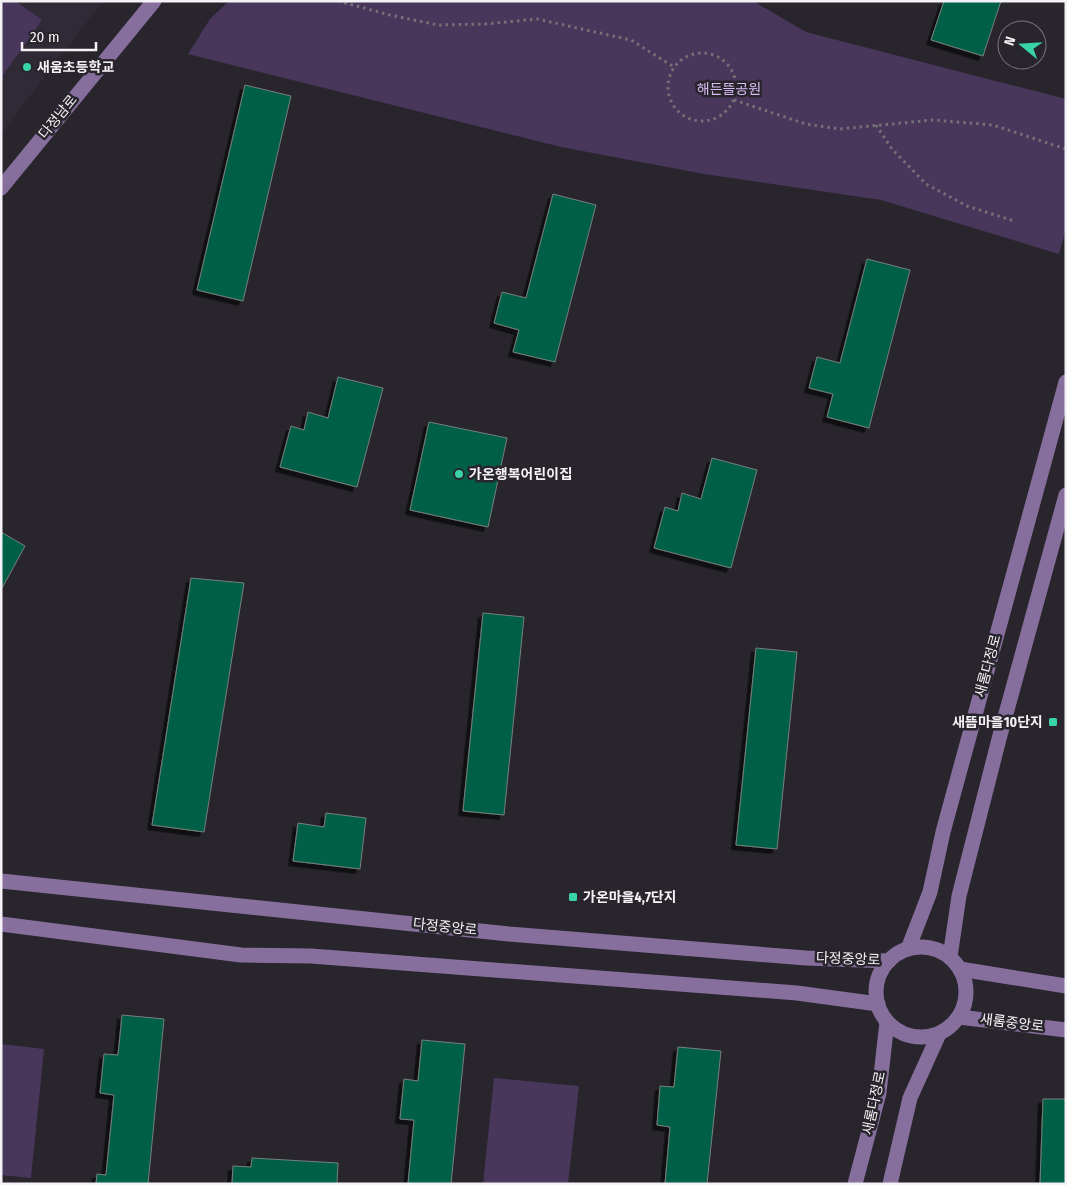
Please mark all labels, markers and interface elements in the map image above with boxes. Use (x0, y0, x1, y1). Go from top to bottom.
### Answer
scale bar (22, 20, 96, 52)
north arrow (997, 20, 1047, 70)
text: 20 m (30, 28, 60, 46)
text: N (1001, 35, 1019, 48)
place label: 새움초등학교 (37, 59, 114, 76)
marker: 새움초등학교 (21, 61, 33, 73)
park label: 해든뜰공원 (697, 81, 761, 98)
street label: 다정남로 (35, 92, 81, 142)
place label: 가온행복어린이집 (469, 466, 572, 483)
marker: 가온행복어린이집 (453, 468, 465, 480)
street label: 새롬다정로 (971, 633, 1005, 699)
place label: 새뜸마을10단지 (952, 714, 1043, 731)
marker: 새뜸마을10단지 (1047, 716, 1059, 728)
place label: 가온마을4,7단지 (583, 889, 677, 906)
marker: 가온마을4,7단지 (567, 891, 579, 903)
street label: 다정중앙로 (412, 915, 478, 939)
street label: 다정중앙로 (816, 949, 881, 969)
street label: 새롬중앙로 (979, 1011, 1045, 1035)
street label: 새롬다정로 (859, 1070, 889, 1136)

